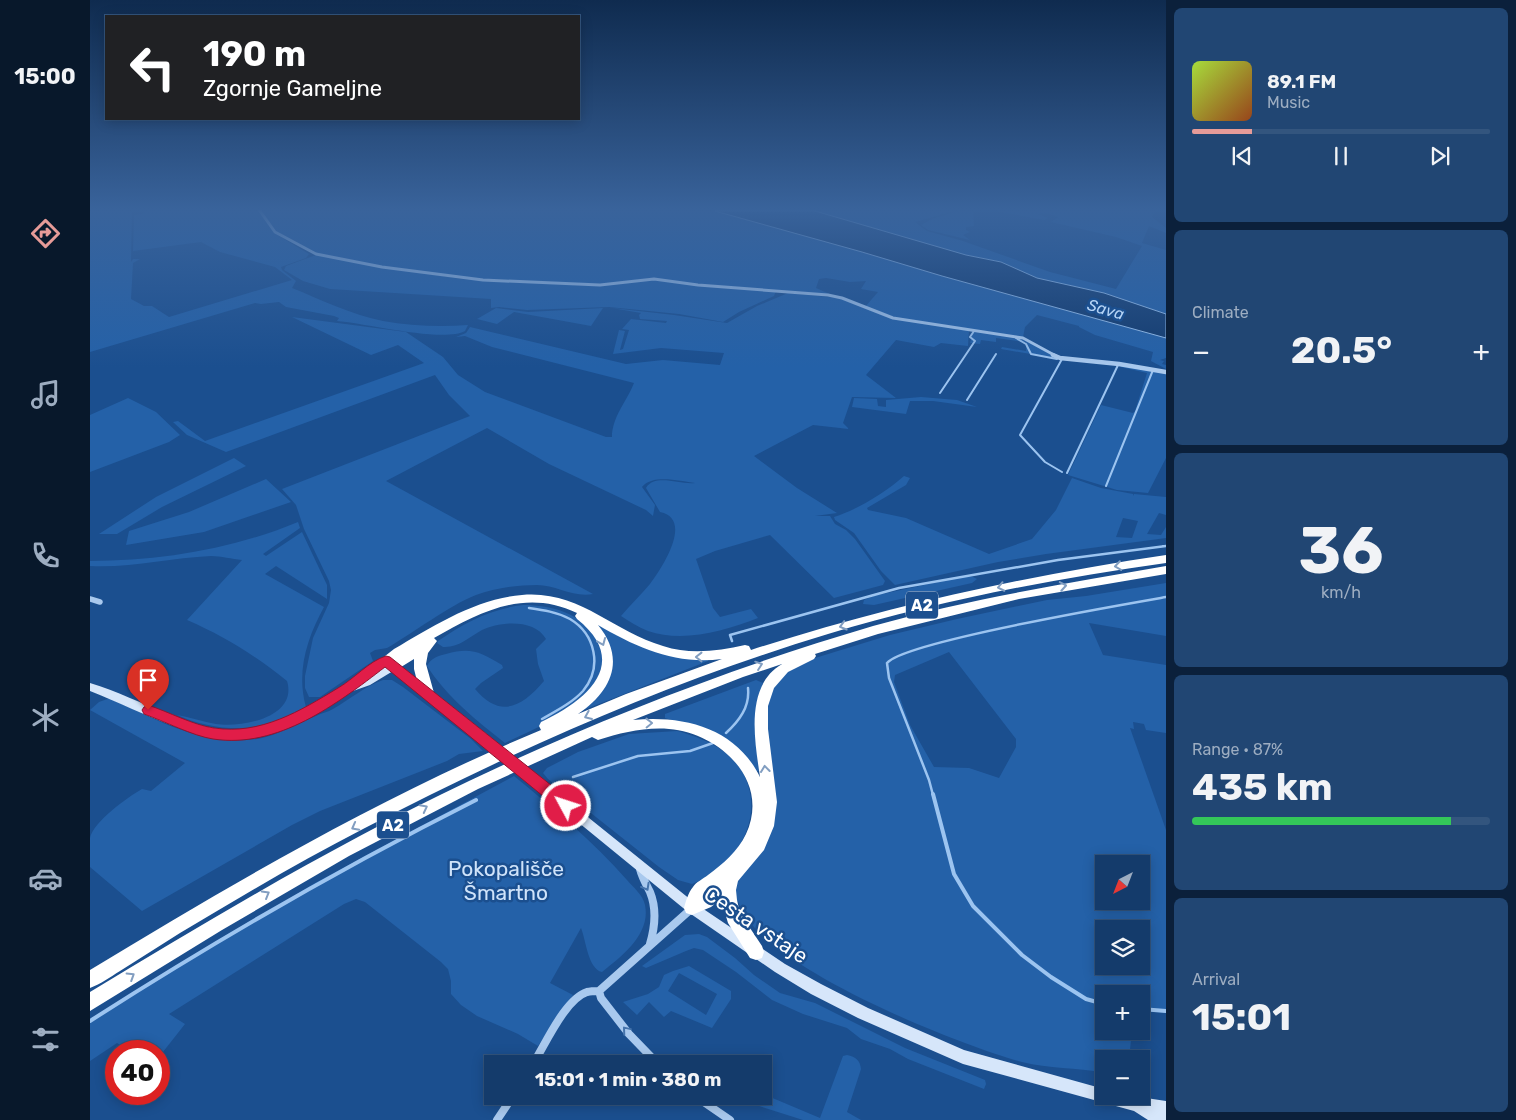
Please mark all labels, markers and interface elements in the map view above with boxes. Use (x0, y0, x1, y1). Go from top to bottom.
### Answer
text: 190 m (203, 33, 306, 75)
icon: left (120, 35, 185, 100)
text: 15:00 (14, 63, 76, 90)
text: 89.1 FM (1267, 70, 1336, 93)
text: Zgornje Gameljne (203, 75, 382, 102)
text: Music (1267, 93, 1310, 112)
icon: previous (1228, 142, 1256, 170)
icon: pause (1327, 142, 1355, 170)
icon: next (1426, 142, 1454, 170)
icon: directions (28, 216, 63, 251)
water label: Sava (1085, 295, 1127, 324)
text: Climate (1192, 303, 1249, 322)
text: 20.5° (1291, 327, 1392, 373)
text: − (1192, 335, 1210, 368)
text: + (1473, 335, 1490, 368)
icon: music (28, 377, 63, 412)
text: 36 (1298, 512, 1384, 589)
icon: phone (28, 538, 63, 573)
one-way arrow (1113, 560, 1121, 571)
one-way arrow (996, 581, 1005, 592)
one-way arrow (1059, 581, 1068, 591)
text: km/h (1321, 583, 1361, 602)
road number: A2 (906, 592, 938, 618)
one-way arrow (839, 620, 848, 630)
one-way arrow (596, 637, 607, 646)
one-way arrow (694, 652, 702, 662)
pin (127, 659, 169, 710)
one-way arrow (755, 661, 763, 671)
icon: arrive (134, 666, 162, 694)
icon: climate (28, 700, 63, 735)
one-way arrow (584, 710, 593, 721)
one-way arrow (645, 718, 653, 728)
text: Range · 87% (1192, 740, 1283, 759)
text: 435 km (1192, 764, 1333, 810)
one-way arrow (760, 765, 771, 773)
position arrow (539, 779, 591, 831)
one-way arrow (419, 805, 428, 815)
road number: A2 (377, 812, 409, 838)
one-way arrow (351, 820, 360, 830)
north arrow (1095, 855, 1150, 910)
map controls (1095, 855, 1150, 1105)
park label: Pokopališče Šmartno (448, 856, 564, 905)
icon: car (28, 861, 63, 896)
street label: Cesta vstaje (700, 881, 813, 968)
one-way arrow (640, 882, 650, 891)
one-way arrow (261, 891, 270, 901)
button: layers (1095, 920, 1150, 975)
text: Arrival (1192, 970, 1240, 989)
one-way arrow (126, 972, 135, 982)
button: + (1095, 985, 1150, 1040)
text: 15:01 (1192, 994, 1291, 1040)
icon: filters (28, 1022, 63, 1057)
one-way arrow (623, 1027, 631, 1036)
speed limit sign: 40 (105, 1040, 170, 1105)
button: − (1095, 1050, 1150, 1105)
text: 15:01 · 1 min · 380 m (535, 1068, 721, 1091)

